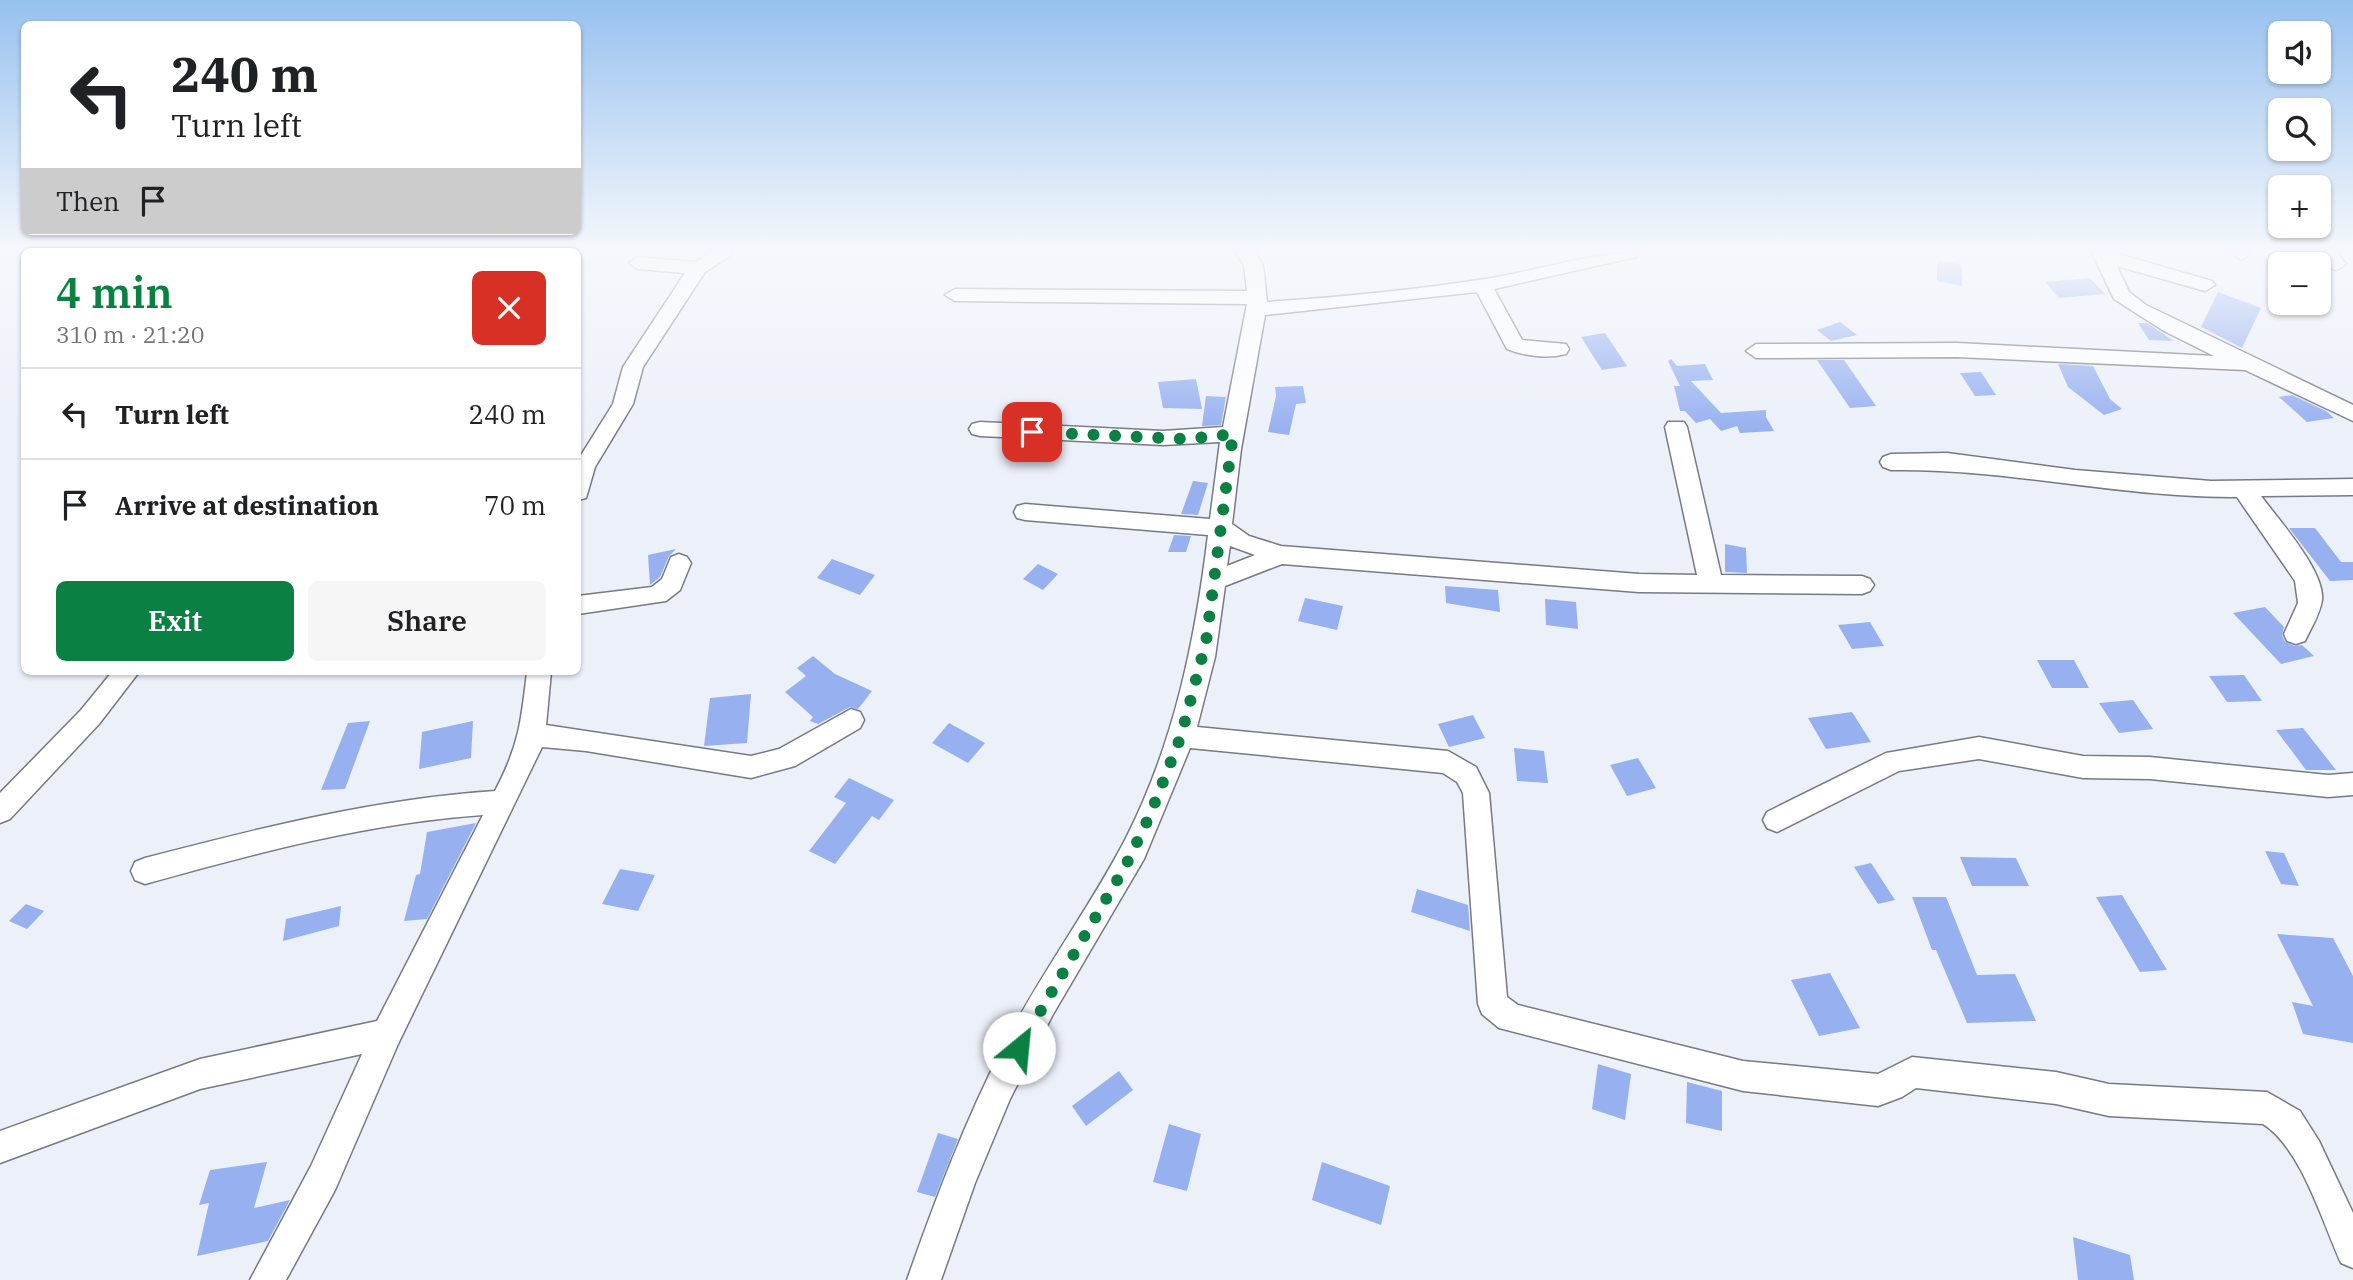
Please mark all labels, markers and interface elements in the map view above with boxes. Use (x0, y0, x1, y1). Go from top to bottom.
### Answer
map controls (2268, 21, 2331, 315)
button: sound (2268, 21, 2331, 84)
text: 240 m (171, 42, 318, 105)
icon: left (56, 49, 147, 140)
button: search (2268, 98, 2331, 161)
text: Turn left (171, 104, 302, 146)
button: + (2268, 175, 2331, 238)
icon: arrive (134, 182, 172, 220)
text: Then (56, 184, 120, 218)
button: − (2268, 252, 2331, 315)
text: 4 min (56, 265, 173, 320)
button: close (472, 271, 546, 345)
text: 310 m · 21:20 (56, 319, 205, 349)
icon: left (56, 395, 94, 433)
text: Turn left (115, 397, 229, 431)
text: 240 m (468, 397, 546, 431)
pin (1002, 402, 1062, 462)
icon: arrive (1013, 413, 1051, 451)
icon: arrive (56, 486, 94, 524)
text: Arrive at destination (115, 488, 379, 522)
text: 70 m (484, 488, 546, 522)
button: Exit (56, 581, 294, 661)
button: Share (308, 581, 546, 661)
position arrow (982, 1011, 1056, 1085)

